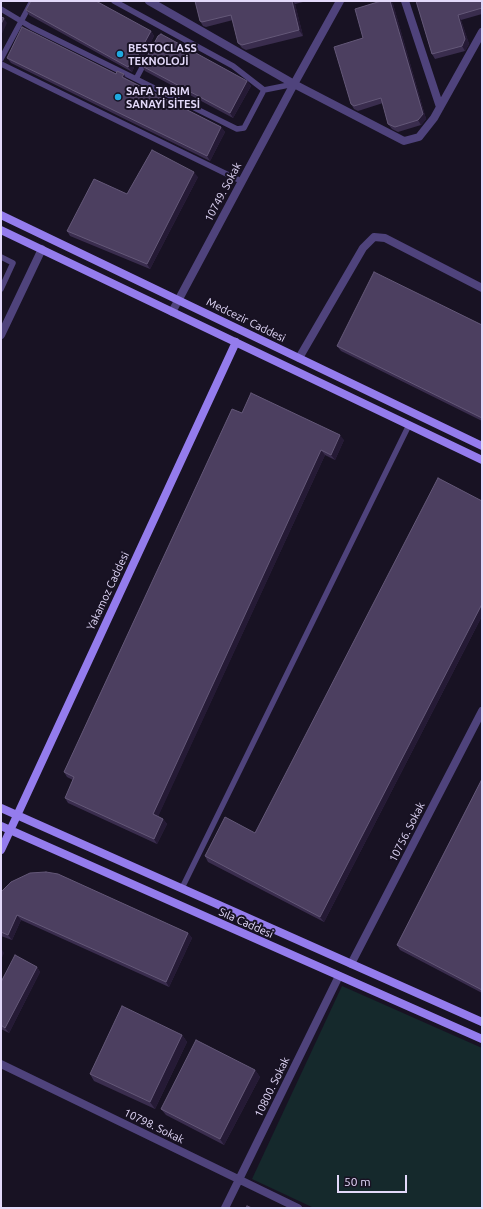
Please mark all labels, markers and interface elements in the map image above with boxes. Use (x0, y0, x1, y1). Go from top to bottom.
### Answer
place label: BESTOCLASS TEKNOLOJİ (128, 41, 197, 67)
marker: BESTOCLASS TEKNOLOJİ (115, 49, 125, 59)
place label: SAFA TARIM SANAYİ SİTESİ (126, 84, 200, 110)
marker: SAFA TARIM SANAYİ SİTESİ (113, 92, 123, 102)
street label: 10749. Sokak (202, 160, 244, 224)
street label: Medcezir Caddesi (204, 295, 288, 345)
street label: Yakamoz Caddesi (84, 550, 132, 632)
street label: 10756. Sokak (386, 800, 428, 864)
street label: Sıla Caddesi (217, 905, 275, 941)
street label: 10800. Sokak (252, 1055, 292, 1119)
street label: 10798. Sokak (122, 1106, 186, 1146)
scale bar (339, 1167, 409, 1193)
text: 50 m (344, 1175, 371, 1188)

